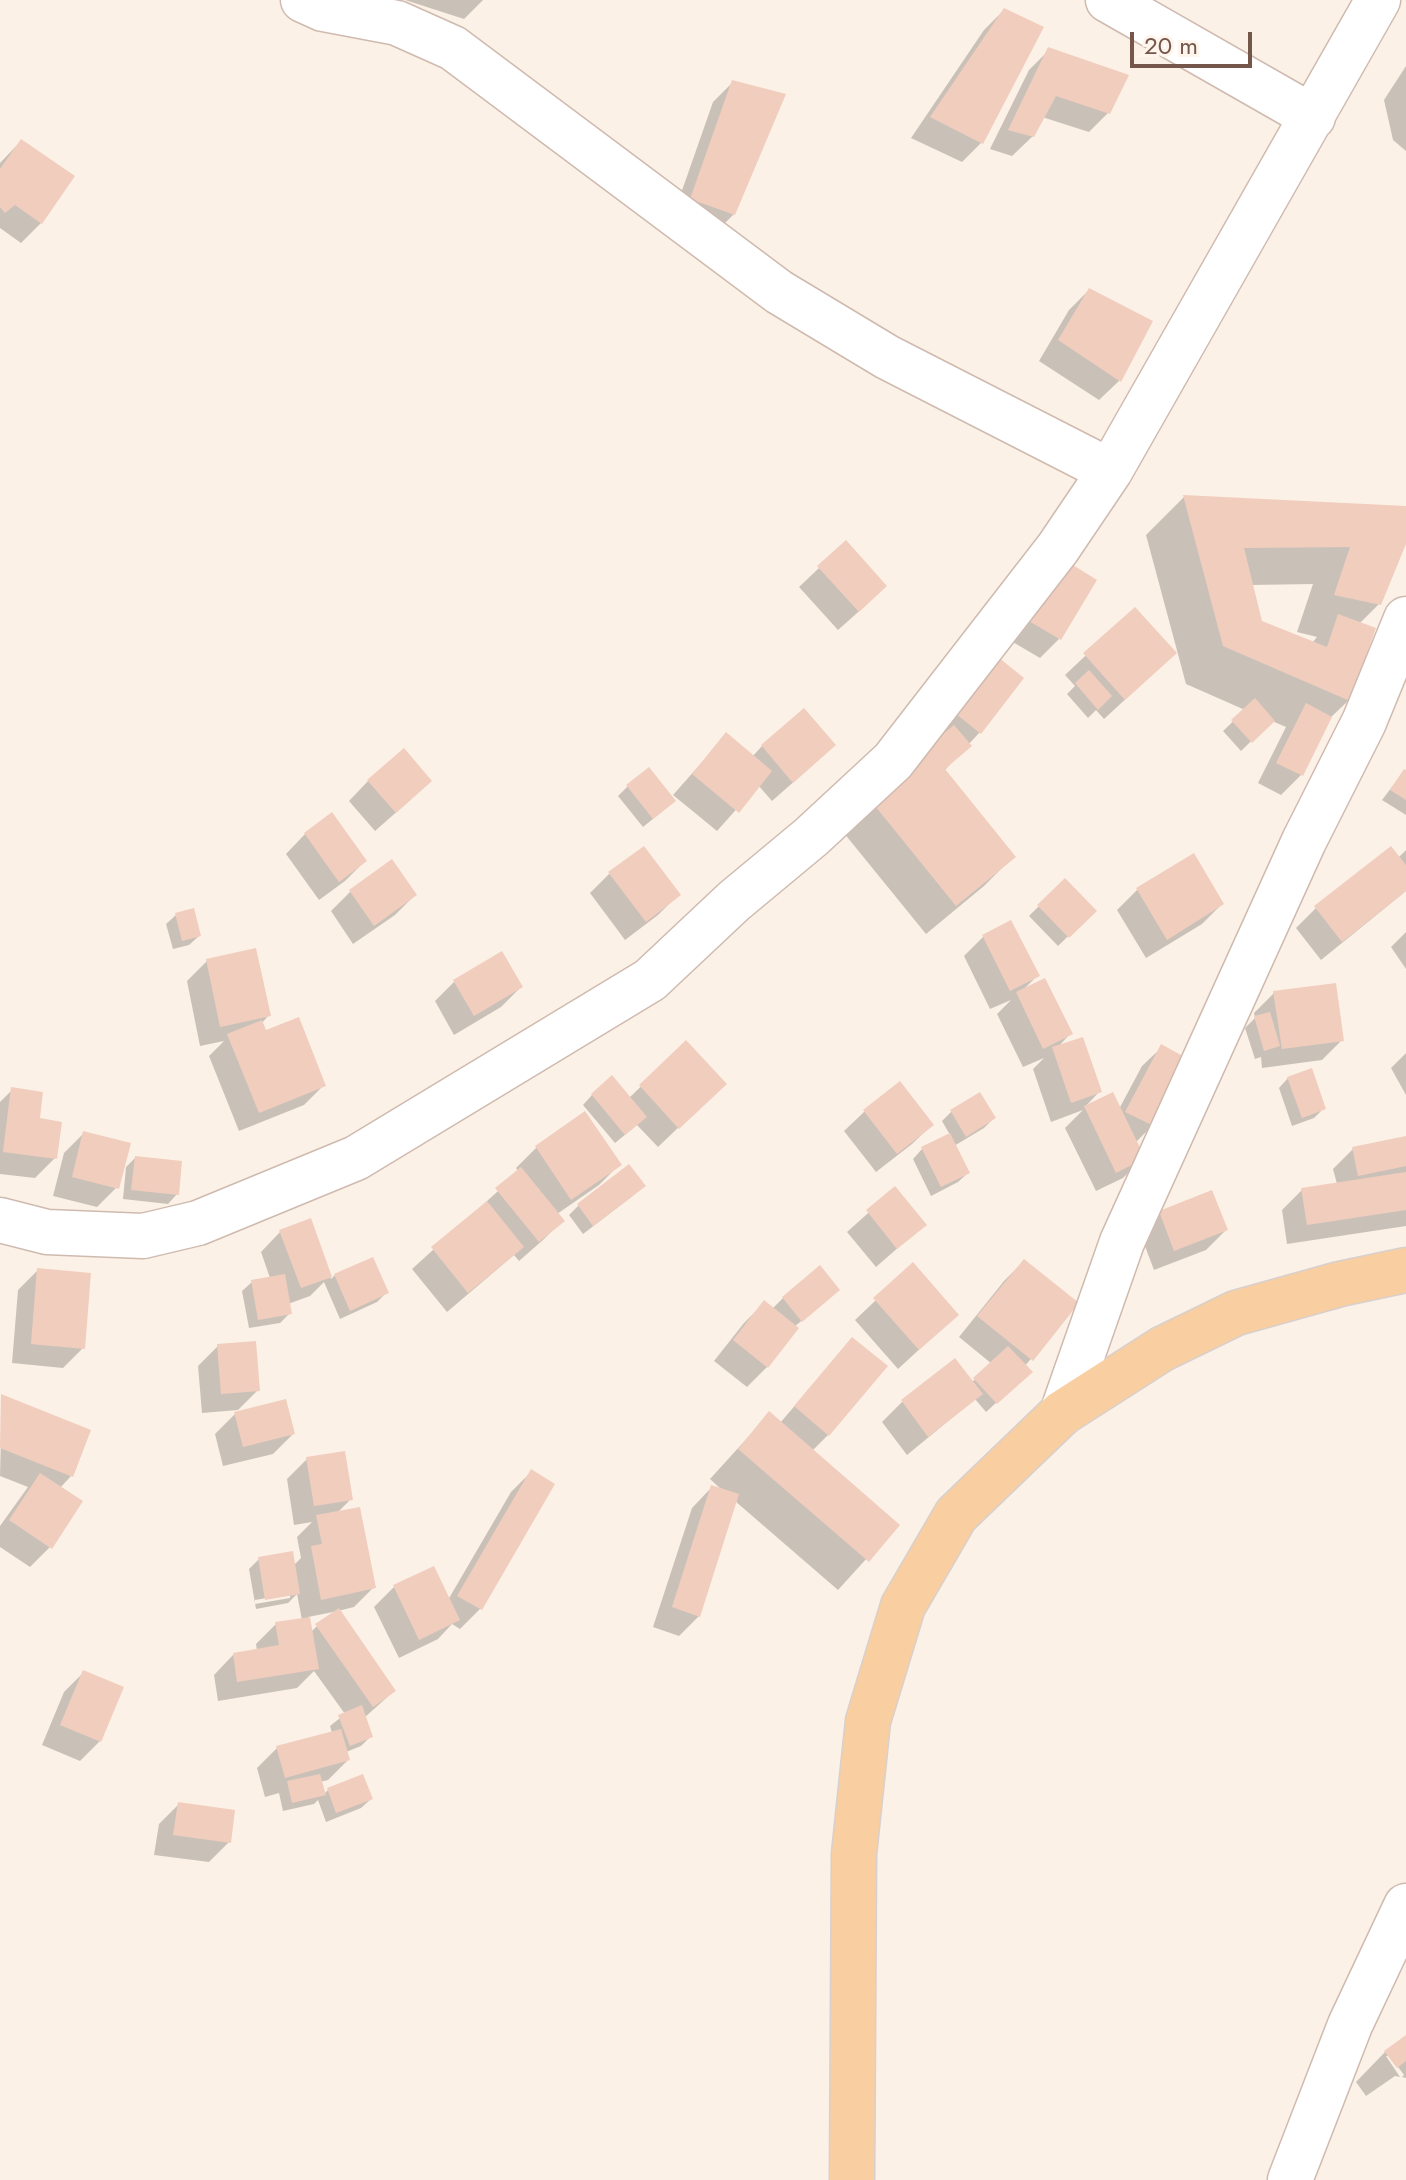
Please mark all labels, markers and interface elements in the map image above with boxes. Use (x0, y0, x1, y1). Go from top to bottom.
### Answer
scale bar (1134, 16, 1256, 66)
text: 20 m (1144, 28, 1198, 63)

